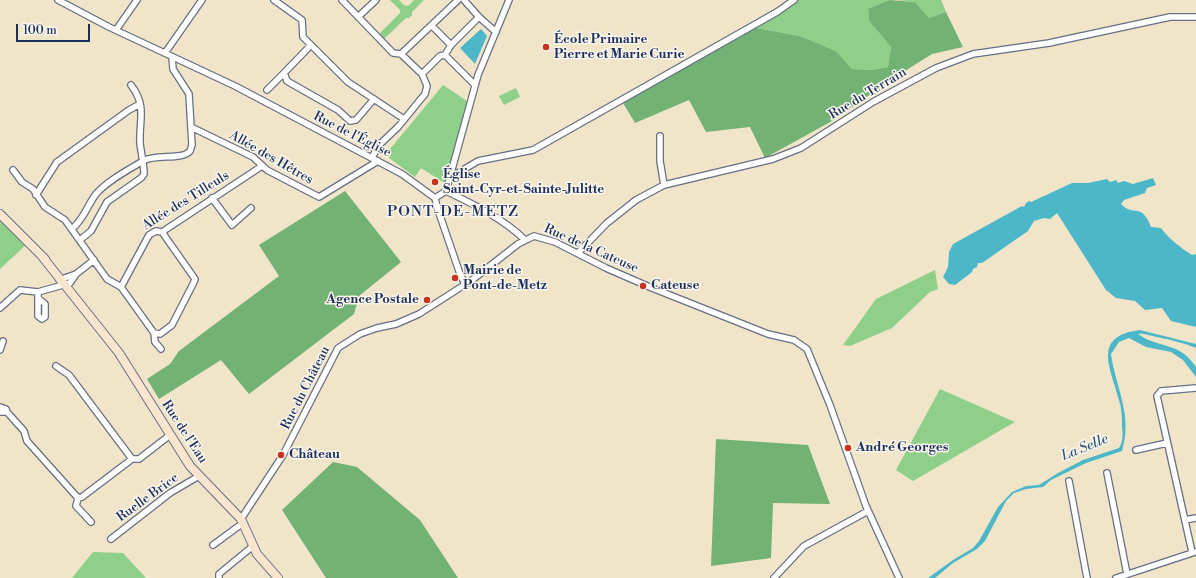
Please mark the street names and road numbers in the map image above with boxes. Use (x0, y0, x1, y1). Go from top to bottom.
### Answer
street label: Rue du Terrain (826, 65, 910, 123)
street label: Rue de l'Église (311, 109, 393, 161)
street label: Allée des Hêtres (226, 128, 316, 188)
street label: Allée des Tilleuls (140, 168, 232, 234)
street label: Rue de la Cateuse (541, 221, 641, 277)
street label: Rue du Château (278, 344, 334, 432)
street label: Rue de l'Eau (158, 398, 210, 466)
street label: Ruelle Brice (114, 470, 182, 526)

